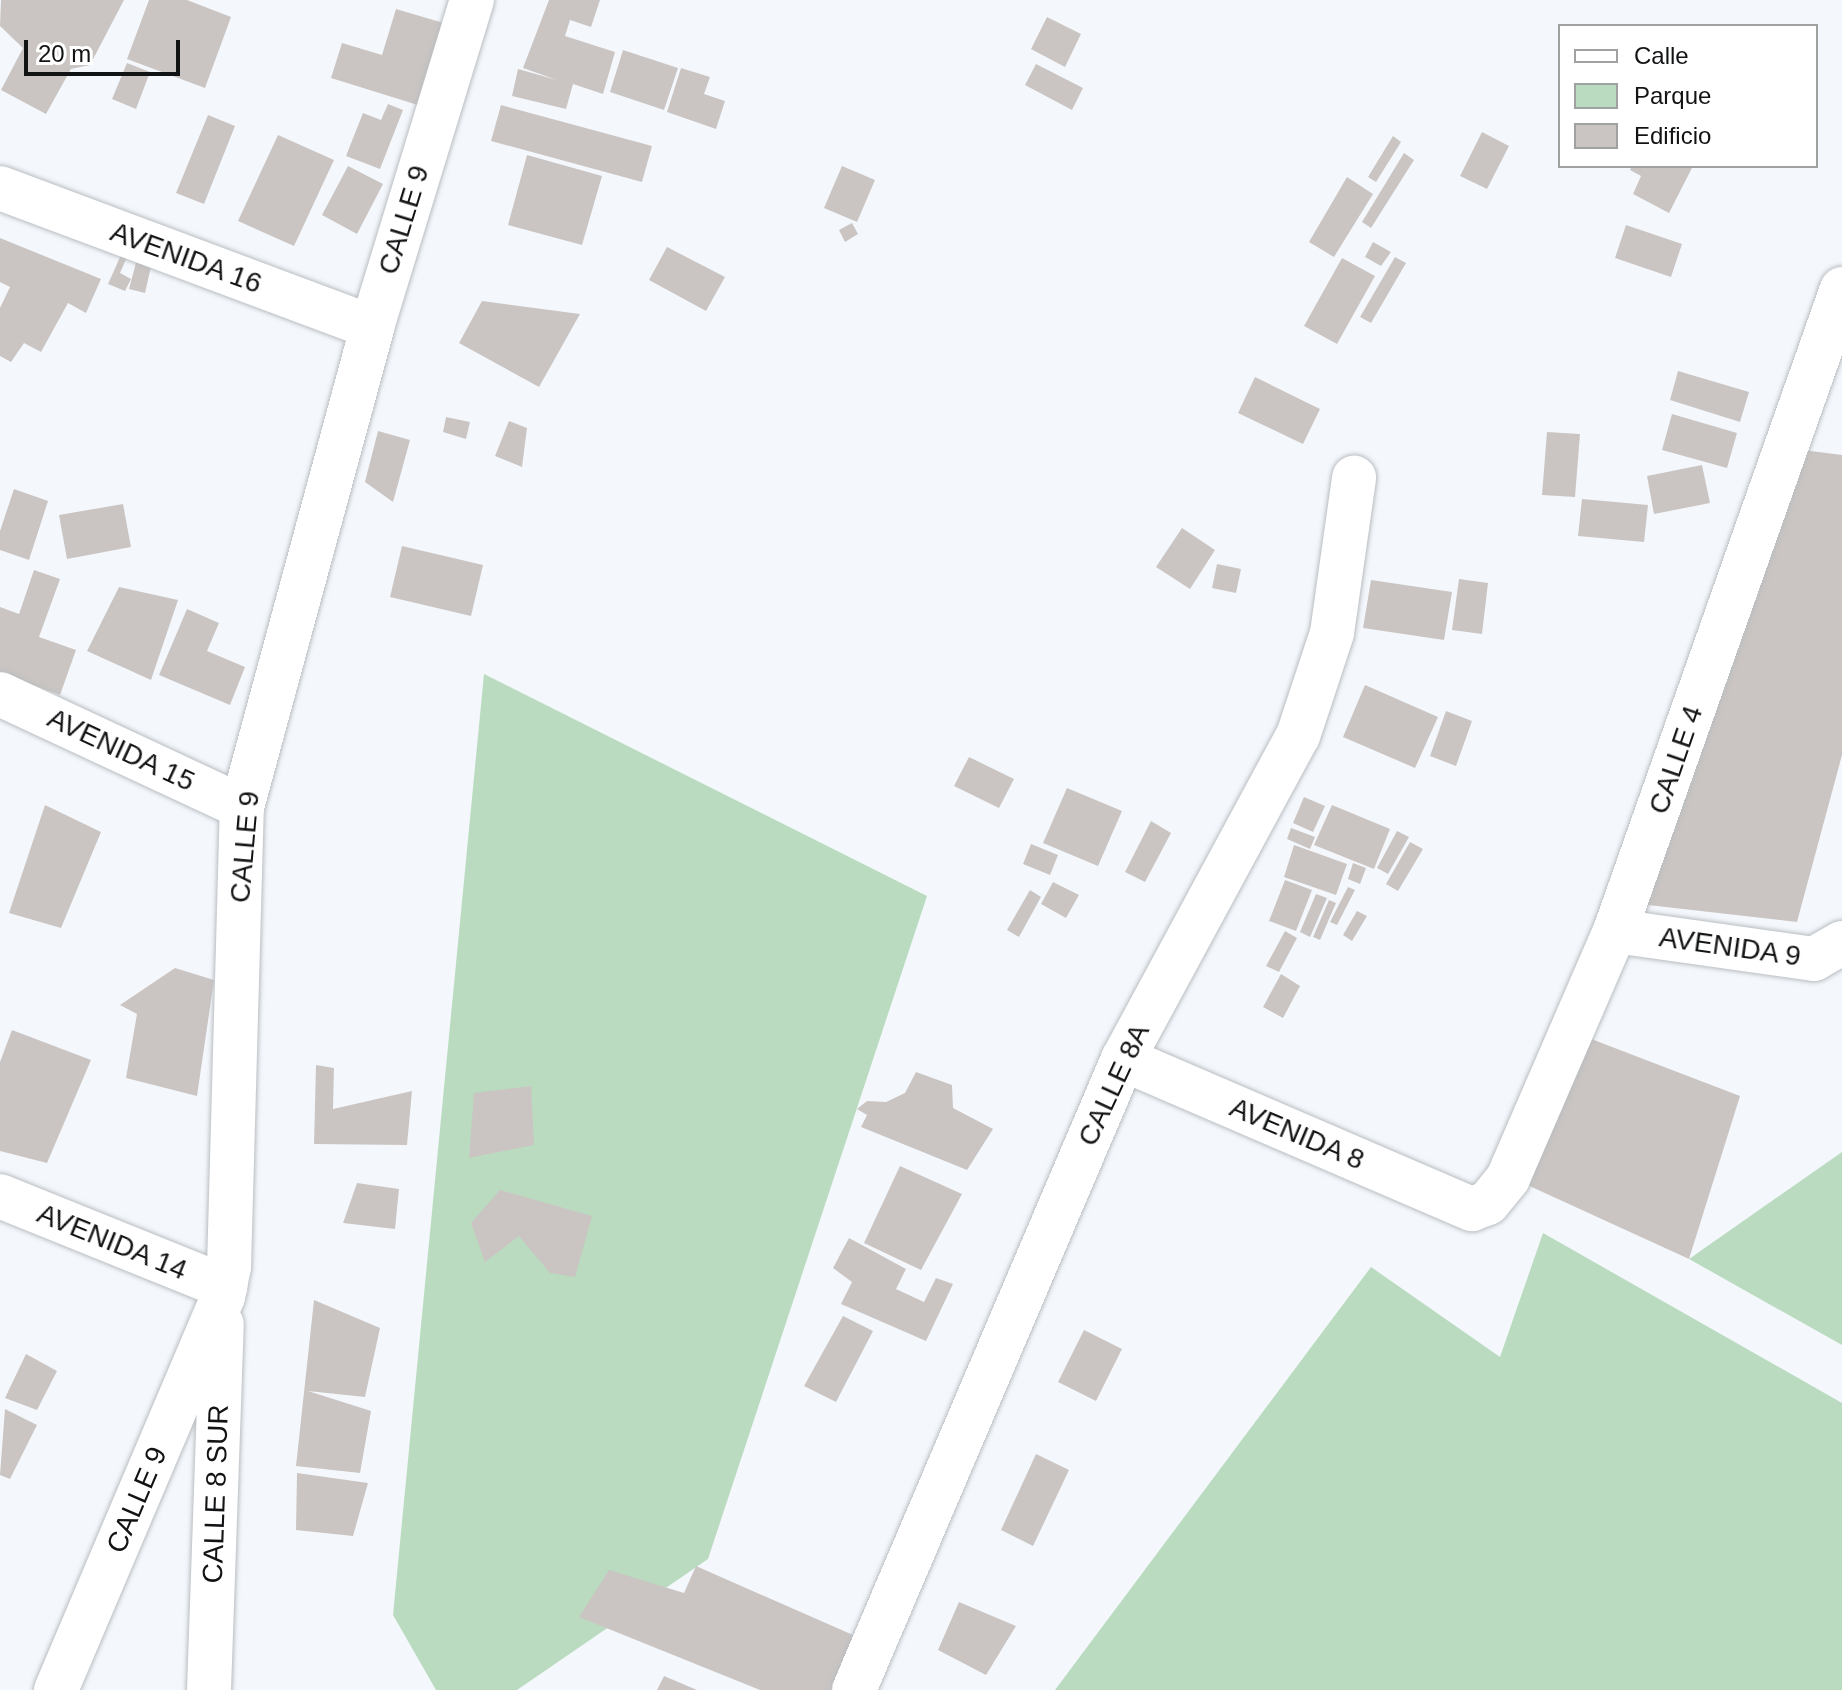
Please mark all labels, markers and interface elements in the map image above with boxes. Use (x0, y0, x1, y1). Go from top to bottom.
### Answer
scale bar (28, 24, 184, 74)
legend (1558, 24, 1818, 168)
text: 20 m (38, 40, 91, 67)
text: Calle (1634, 42, 1689, 69)
text: Parque (1634, 82, 1711, 109)
text: Edificio (1634, 122, 1711, 149)
street label: CALLE 9 (372, 162, 436, 278)
street label: AVENIDA 16 (105, 215, 267, 301)
street label: AVENIDA 15 (41, 701, 201, 799)
street label: CALLE 4 (1642, 702, 1710, 818)
street label: CALLE 9 (223, 790, 267, 904)
street label: AVENIDA 9 (1656, 920, 1804, 974)
street label: CALLE 8A (1071, 1019, 1157, 1151)
street label: AVENIDA 8 (1224, 1090, 1370, 1178)
street label: AVENIDA 14 (32, 1196, 192, 1288)
street label: CALLE 8 SUR (196, 1404, 236, 1584)
street label: CALLE 9 (100, 1442, 174, 1558)

